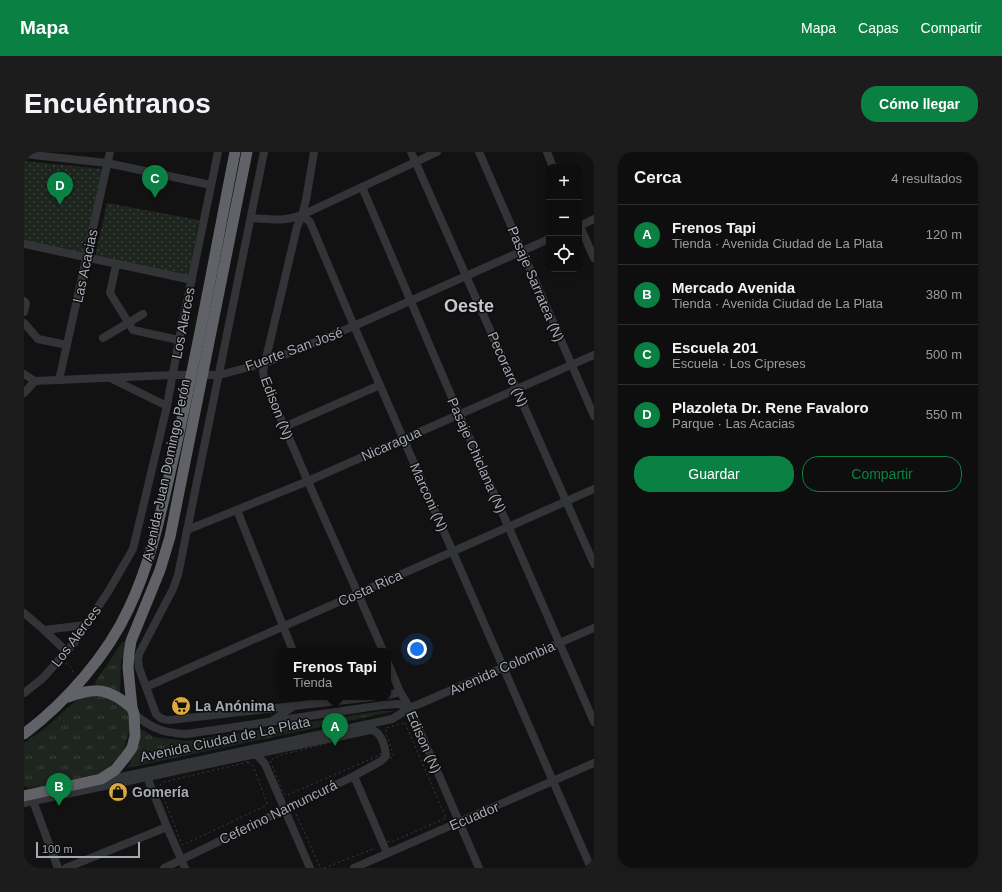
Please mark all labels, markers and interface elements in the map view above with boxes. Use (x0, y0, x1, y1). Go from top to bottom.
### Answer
text: Mapa (20, 17, 69, 38)
text: Mapa (801, 20, 836, 36)
text: Capas (858, 20, 899, 36)
text: Compartir (921, 20, 982, 36)
button: Cómo llegar (861, 86, 978, 122)
text: Encuéntranos (24, 88, 211, 119)
map controls (546, 164, 582, 272)
button: + (546, 164, 582, 200)
pin: C (142, 165, 168, 198)
text: Cerca (634, 168, 681, 187)
text: 4 resultados (891, 171, 962, 186)
pin: D (47, 172, 73, 205)
button: − (546, 200, 582, 236)
text: Frenos Tapi (672, 219, 756, 236)
street label: Pasaje Sarratea (N) (504, 224, 568, 344)
text: A (642, 227, 652, 242)
text: 120 m (926, 227, 962, 242)
street label: Las Acacias (69, 228, 101, 304)
button: locate (546, 236, 582, 272)
text: Tienda · Avenida Ciudad de La Plata (672, 236, 883, 251)
text: Mercado Avenida (672, 279, 795, 296)
street label: Los Alerces (168, 286, 198, 360)
text: B (642, 287, 652, 302)
text: 380 m (926, 287, 962, 302)
district label: Oeste (444, 296, 494, 316)
text: Tienda · Avenida Ciudad de La Plata (672, 296, 883, 311)
street label: Fuerte San José (243, 324, 345, 374)
street label: Pecoraro (N) (484, 329, 532, 409)
text: Escuela 201 (672, 339, 758, 356)
text: C (642, 347, 652, 362)
text: 500 m (926, 347, 962, 362)
text: Escuela · Los Cipreses (672, 356, 806, 371)
street label: Edison (N) (258, 374, 296, 442)
street label: Avenida Juan Domingo Perón (139, 377, 193, 563)
street label: Pasaje Chiclana (N) (444, 395, 510, 515)
text: Plazoleta Dr. Rene Favaloro (672, 399, 869, 416)
text: D (642, 407, 652, 422)
text: 550 m (926, 407, 962, 422)
text: Parque · Las Acacias (672, 416, 795, 431)
street label: Nicaragua (359, 424, 424, 464)
button: Guardar (634, 456, 794, 492)
button: Compartir (802, 456, 962, 492)
street label: Marconi (N) (407, 460, 451, 534)
street label: Costa Rica (335, 567, 405, 609)
street label: Los Alerces (48, 602, 104, 670)
street label: Avenida Colombia (447, 638, 557, 698)
your location (407, 639, 427, 659)
popup (279, 648, 391, 700)
text: Frenos Tapi (293, 658, 377, 675)
text: Tienda (293, 675, 332, 690)
supermarket icon: La Anónima (170, 695, 192, 717)
place label: La Anónima (195, 698, 275, 714)
street label: Edison (N) (403, 709, 445, 775)
street label: Avenida Ciudad de La Plata (139, 713, 312, 765)
pin: A (322, 713, 348, 746)
pin: B (46, 773, 72, 806)
street label: Ceferino Namuncurá (216, 776, 340, 848)
shop icon: Gomería (107, 781, 129, 803)
place label: Gomería (132, 784, 189, 800)
street label: Ecuador (447, 798, 501, 834)
scale bar (36, 840, 140, 859)
text: 100 m (42, 843, 73, 855)

